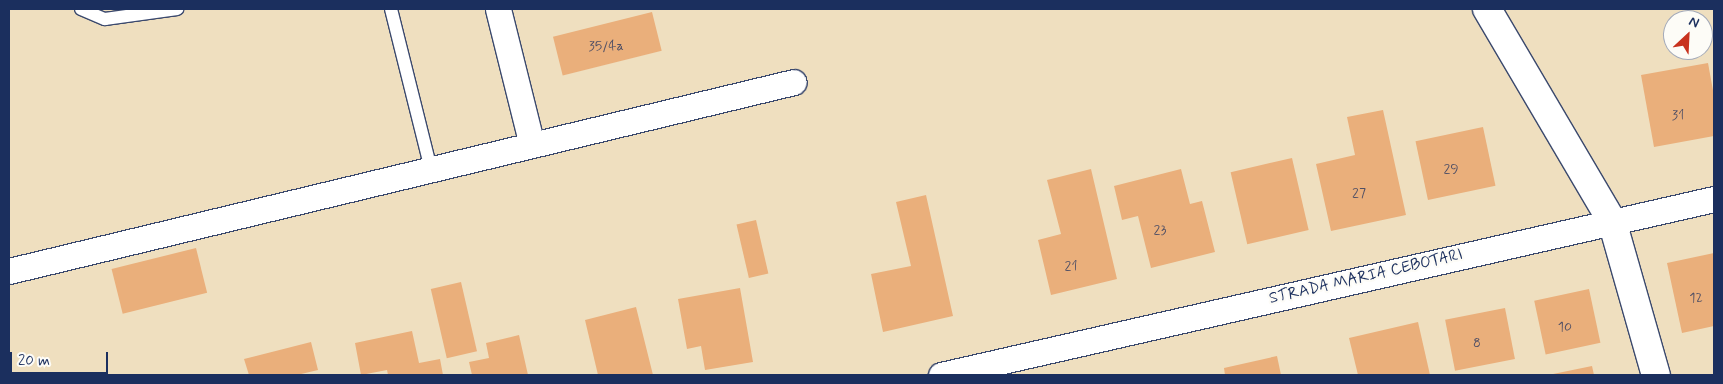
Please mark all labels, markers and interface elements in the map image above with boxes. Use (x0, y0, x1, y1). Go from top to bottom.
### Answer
north arrow (1663, 10, 1713, 60)
text: N (1686, 12, 1702, 32)
house number: 35/4a (588, 38, 624, 54)
house number: 31 (1672, 107, 1684, 123)
house number: 29 (1443, 161, 1459, 177)
house number: 27 (1352, 185, 1366, 201)
house number: 23 (1154, 222, 1166, 238)
street label: STRADA MARIA CEBOTARI (1266, 245, 1466, 309)
house number: 21 (1065, 258, 1077, 274)
house number: 12 (1689, 290, 1703, 306)
house number: 10 (1558, 319, 1572, 335)
house number: 8 (1473, 335, 1481, 351)
scale bar (12, 342, 110, 374)
text: 20 m (18, 351, 50, 371)

